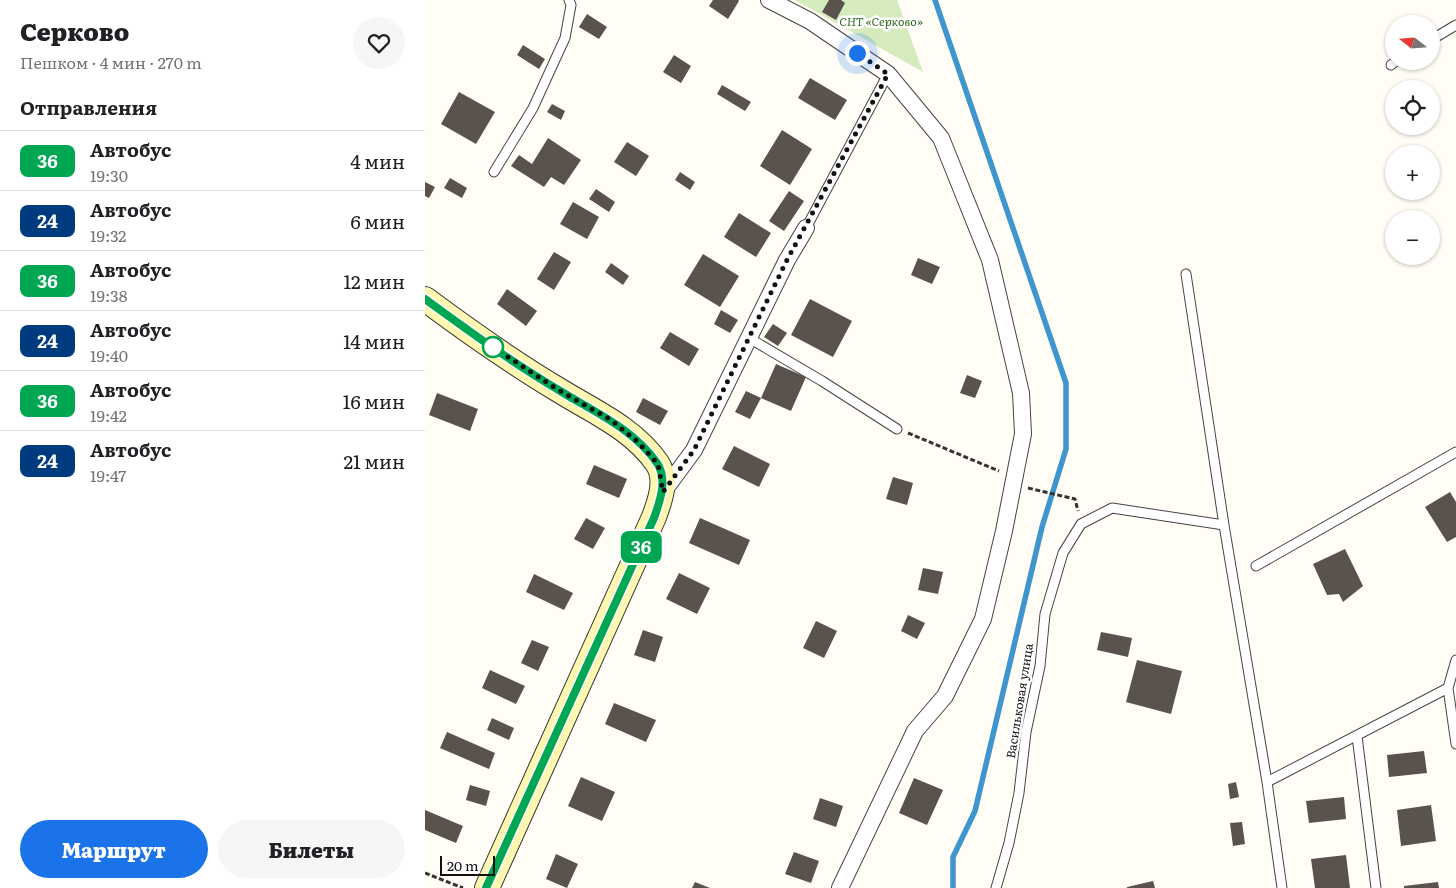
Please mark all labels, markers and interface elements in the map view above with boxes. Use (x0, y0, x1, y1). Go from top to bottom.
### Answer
park label: СНТ «Серково» (839, 12, 923, 30)
text: Серково (20, 13, 129, 48)
north arrow (1385, 15, 1440, 70)
map controls (1385, 15, 1440, 265)
button: heart (353, 17, 405, 69)
your location (845, 41, 870, 66)
text: Пешком · 4 мин · 270 m (20, 50, 202, 74)
button: locate (1385, 80, 1440, 135)
text: Отправления (20, 93, 157, 121)
text: Автобус (90, 135, 171, 163)
button: + (1385, 145, 1440, 200)
text: 36 (37, 147, 58, 174)
text: 4 мин (350, 147, 405, 175)
text: 19:30 (90, 163, 128, 187)
text: Автобус (90, 195, 171, 223)
text: 24 (37, 207, 58, 234)
text: 6 мин (351, 207, 405, 235)
button: − (1385, 210, 1440, 265)
text: 19:32 (90, 223, 126, 247)
text: Автобус (90, 255, 171, 283)
text: 36 (37, 267, 58, 294)
text: 12 мин (343, 267, 405, 295)
text: 19:38 (90, 283, 128, 307)
text: Автобус (90, 315, 171, 343)
text: 24 (37, 327, 58, 354)
text: 14 мин (343, 327, 405, 355)
unlabelled marker (482, 336, 504, 358)
text: 19:40 (90, 343, 128, 367)
text: Автобус (90, 375, 171, 403)
text: 36 (37, 387, 58, 414)
text: 16 мин (343, 387, 405, 415)
text: 19:42 (90, 403, 127, 427)
text: Автобус (90, 435, 171, 463)
text: 24 (37, 447, 58, 474)
text: 21 мин (343, 447, 405, 475)
text: 19:47 (90, 463, 126, 487)
line badge: 36 (619, 531, 663, 563)
text: 36 (631, 533, 651, 560)
street label: Васильковая улица (1001, 642, 1037, 760)
button: Маршрут (20, 820, 208, 878)
button: Билеты (218, 820, 405, 878)
scale bar (440, 853, 495, 876)
text: 20 m (447, 855, 479, 875)

